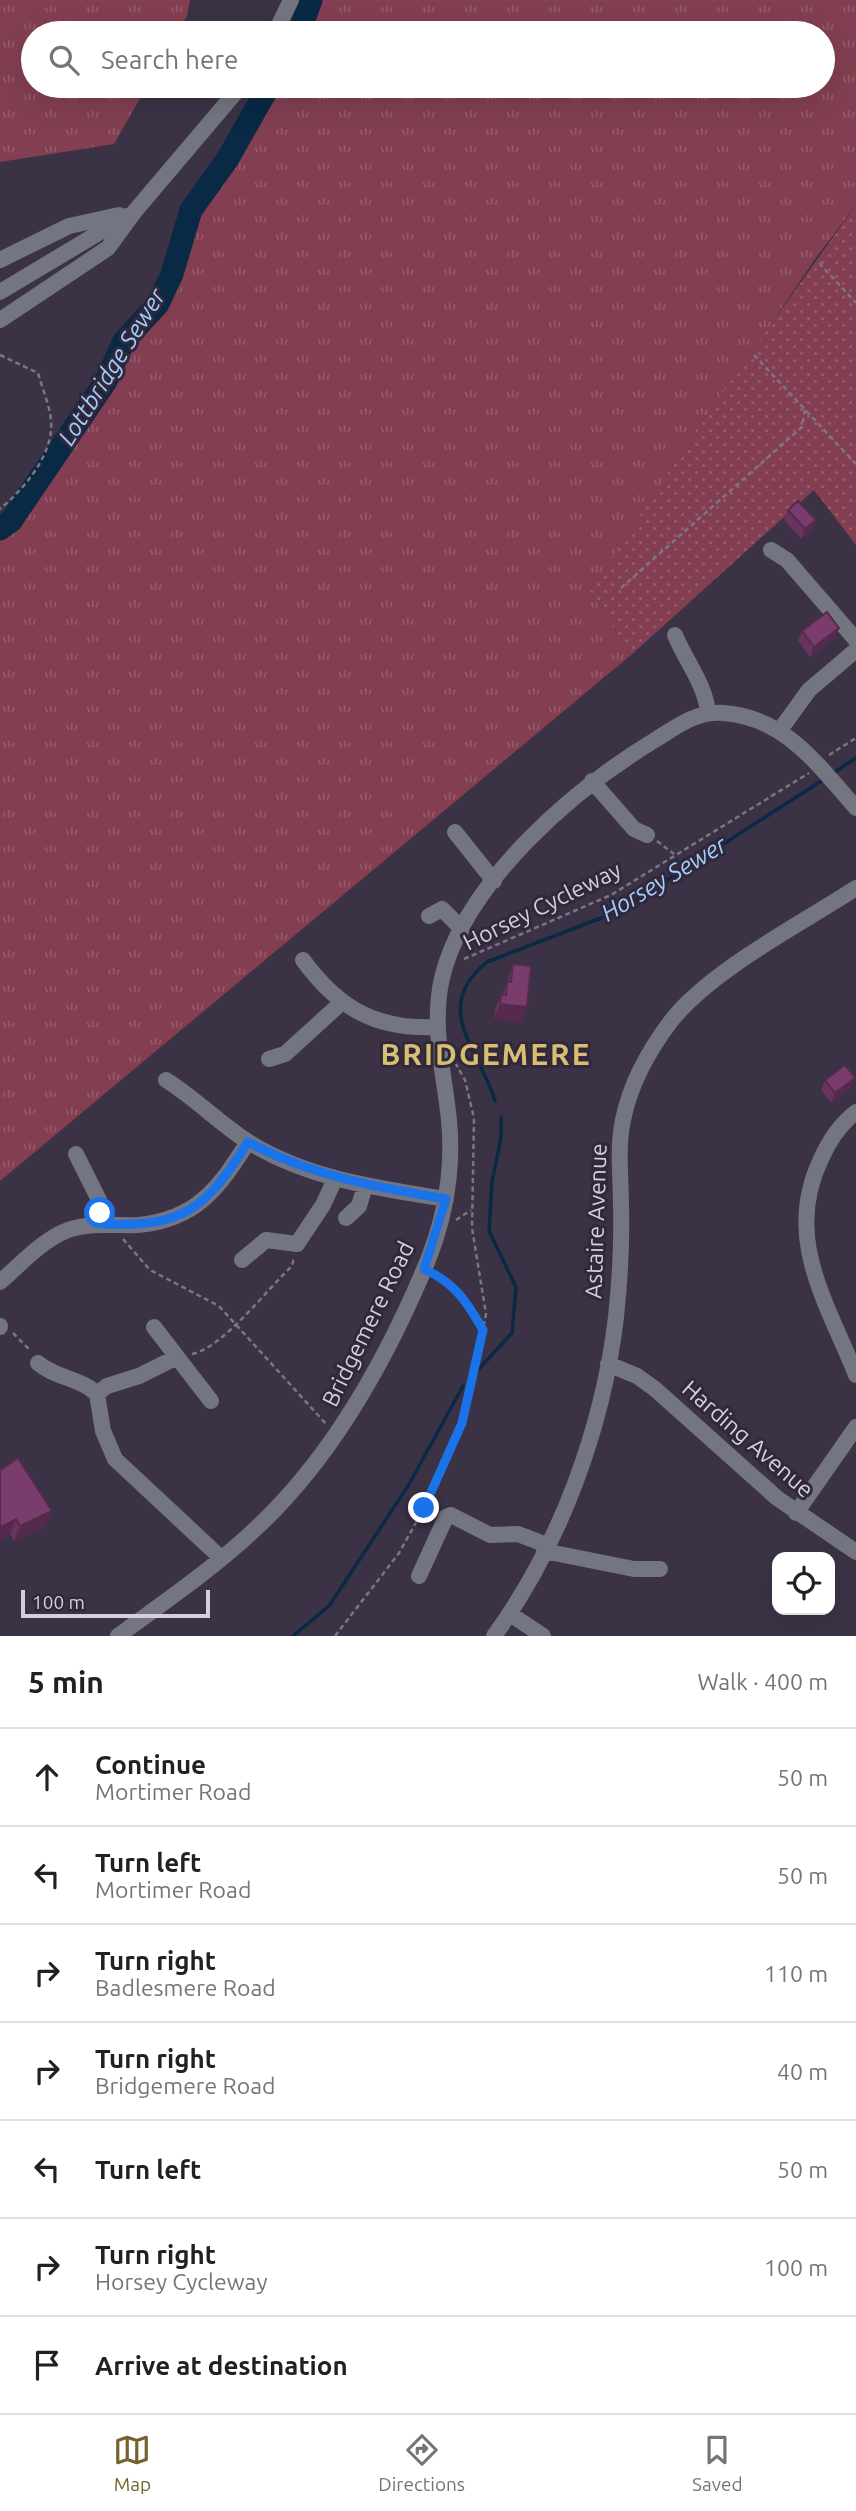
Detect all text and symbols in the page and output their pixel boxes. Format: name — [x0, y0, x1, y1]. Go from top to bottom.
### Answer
search box — [21, 21, 835, 98]
icon: search — [45, 41, 83, 79]
text: Search here — [101, 45, 238, 74]
water label: Lottbridge Sewer — [53, 283, 171, 450]
water label: Horsey Sewer — [596, 830, 732, 927]
street label: Horsey Cycleway — [459, 857, 625, 955]
district label: BRIDGEMERE — [380, 1037, 592, 1071]
street label: Astaire Avenue — [580, 1143, 611, 1299]
route start — [84, 1197, 115, 1228]
street label: Bridgemere Road — [317, 1237, 418, 1410]
street label: Harding Avenue — [678, 1375, 819, 1502]
route end — [408, 1492, 439, 1523]
map controls — [772, 1552, 835, 1615]
button: locate — [772, 1552, 835, 1615]
scale bar — [21, 1587, 210, 1619]
text: 100 m — [32, 1591, 85, 1613]
text: 5 min — [28, 1665, 104, 1699]
text: Walk · 400 m — [697, 1669, 828, 1694]
text: Continue — [95, 1750, 206, 1779]
icon: ahead — [28, 1758, 66, 1796]
text: 50 m — [777, 1765, 828, 1790]
text: Mortimer Road — [95, 1779, 251, 1804]
text: Turn left — [95, 1848, 201, 1877]
icon: left — [28, 1856, 66, 1894]
text: 50 m — [777, 1863, 828, 1888]
text: Mortimer Road — [95, 1877, 251, 1902]
text: Turn right — [95, 1946, 216, 1975]
icon: right — [28, 1954, 66, 1992]
text: 110 m — [764, 1961, 828, 1986]
text: Badlesmere Road — [95, 1975, 276, 2000]
text: Turn right — [95, 2044, 216, 2073]
icon: right — [28, 2052, 66, 2090]
text: 40 m — [777, 2059, 828, 2084]
text: Bridgemere Road — [95, 2073, 276, 2098]
icon: left — [28, 2150, 66, 2188]
text: Turn left — [95, 2155, 201, 2184]
text: 50 m — [777, 2157, 828, 2182]
text: Turn right — [95, 2240, 216, 2269]
icon: right — [28, 2248, 66, 2286]
text: 100 m — [764, 2255, 828, 2280]
text: Horsey Cycleway — [95, 2269, 268, 2294]
icon: arrive — [28, 2346, 66, 2384]
text: Arrive at destination — [95, 2351, 348, 2380]
tab: Map — [113, 2431, 151, 2495]
tab: Directions — [378, 2431, 465, 2495]
tab: Saved — [692, 2431, 743, 2495]

